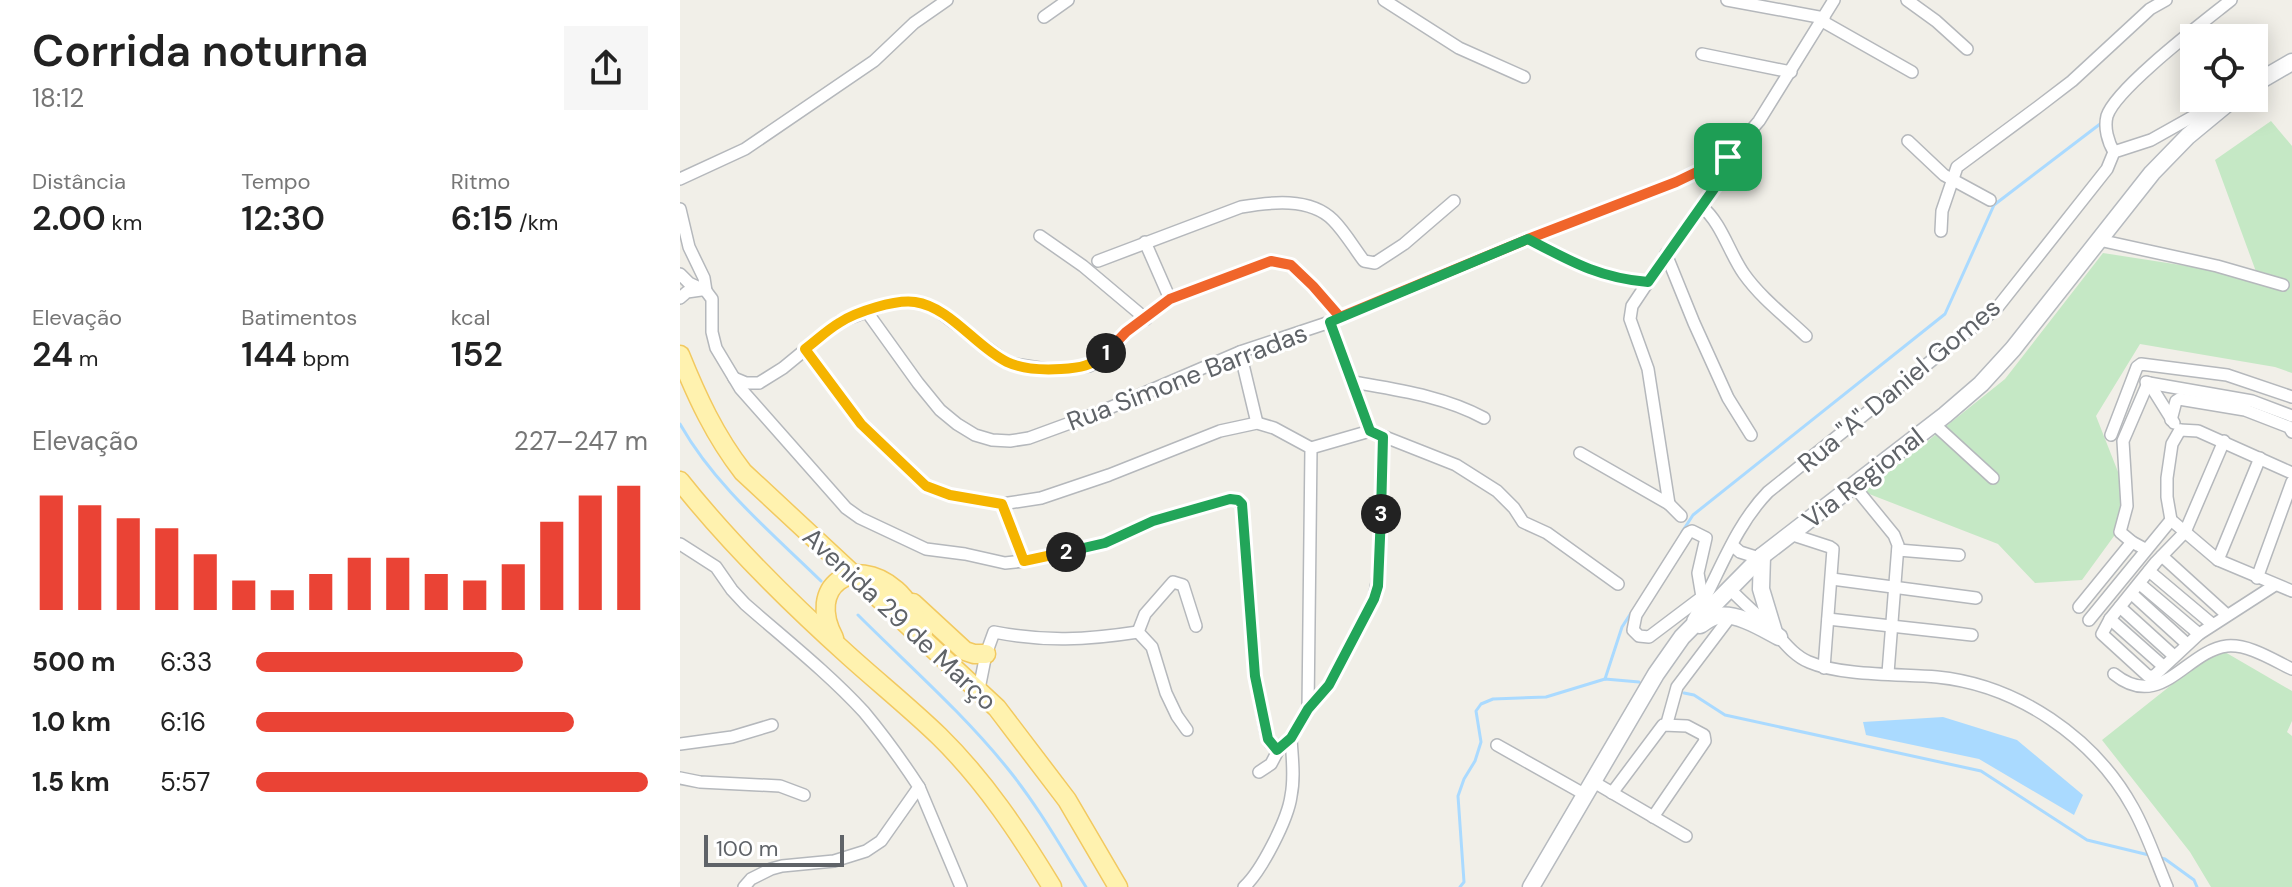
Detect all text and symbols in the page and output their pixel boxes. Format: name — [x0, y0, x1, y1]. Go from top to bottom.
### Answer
text: Corrida noturna — [32, 22, 369, 80]
map controls — [2180, 24, 2268, 112]
button: locate — [2180, 24, 2268, 112]
button: share — [564, 26, 648, 110]
text: 18:12 — [32, 81, 84, 115]
pin — [1694, 123, 1762, 191]
icon: arrive — [1706, 135, 1750, 179]
text: Distância — [32, 167, 126, 196]
text: Tempo — [241, 167, 311, 196]
text: Ritmo — [451, 167, 510, 196]
text: 2.00 — [32, 196, 106, 241]
text: 12:30 — [241, 196, 325, 241]
text: 6:15 — [451, 196, 513, 241]
text: km — [106, 208, 142, 237]
text: /km — [513, 208, 558, 237]
street label: Rua "A" Daniel Gomes — [1791, 290, 2007, 480]
text: Elevação — [32, 303, 122, 332]
text: Batimentos — [241, 303, 357, 332]
text: kcal — [451, 303, 490, 332]
street label: Rua Simone Barradas — [1062, 316, 1312, 438]
text: 24 — [32, 332, 73, 377]
text: 144 — [241, 332, 297, 377]
text: 152 — [451, 332, 503, 377]
pin: 1 — [1086, 333, 1126, 373]
text: 1 — [1102, 338, 1110, 367]
text: m — [73, 344, 98, 373]
text: bpm — [297, 344, 350, 373]
street label: Via Regional — [1795, 420, 1931, 536]
text: Elevação — [32, 424, 138, 458]
text: 227–247 m — [514, 424, 648, 458]
pin: 3 — [1361, 494, 1401, 534]
text: 3 — [1374, 499, 1388, 528]
street label: Avenida 29 de Março — [796, 520, 1004, 718]
pin: 2 — [1046, 532, 1086, 572]
text: 2 — [1060, 537, 1072, 566]
text: 500 m — [32, 645, 115, 679]
text: 6:33 — [160, 645, 212, 679]
text: 1.0 km — [32, 705, 111, 739]
text: 6:16 — [160, 705, 206, 739]
text: 1.5 km — [32, 765, 110, 799]
text: 5:57 — [160, 765, 210, 799]
scale bar — [704, 831, 844, 867]
text: 100 m — [716, 834, 778, 863]

